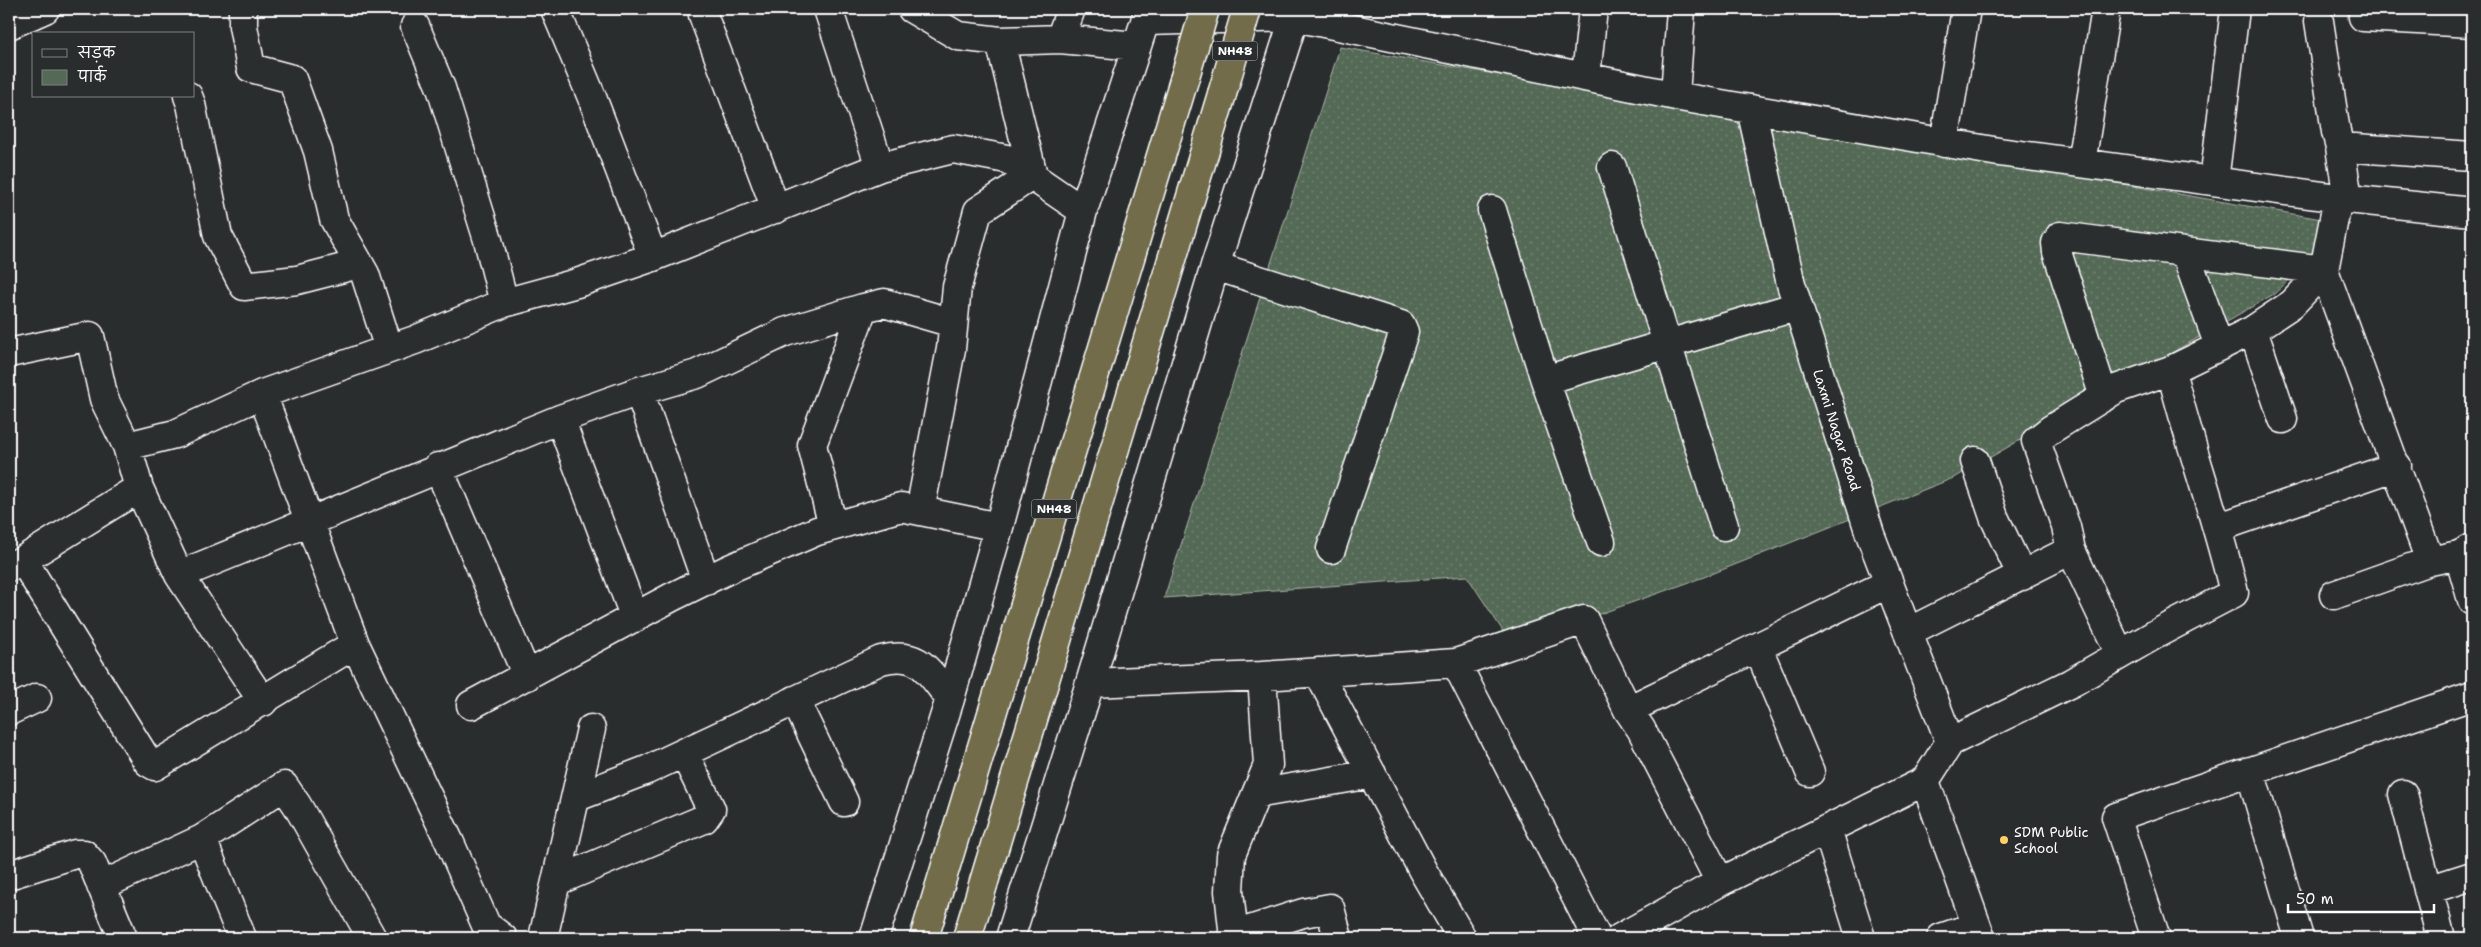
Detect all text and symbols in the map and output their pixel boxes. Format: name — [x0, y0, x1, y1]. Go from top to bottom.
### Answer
legend — [32, 32, 195, 98]
road number: NH48 — [1212, 41, 1258, 60]
text: सड़क — [77, 43, 116, 63]
text: पार्क — [77, 65, 108, 87]
street label: Laxmi Nagar Road — [1809, 367, 1865, 493]
road number: NH48 — [1032, 499, 1076, 518]
place label: SDM Public School — [2014, 823, 2088, 857]
marker: SDM Public School — [1998, 834, 2010, 846]
scale bar — [2288, 882, 2435, 914]
text: 50 m — [2296, 889, 2334, 909]

